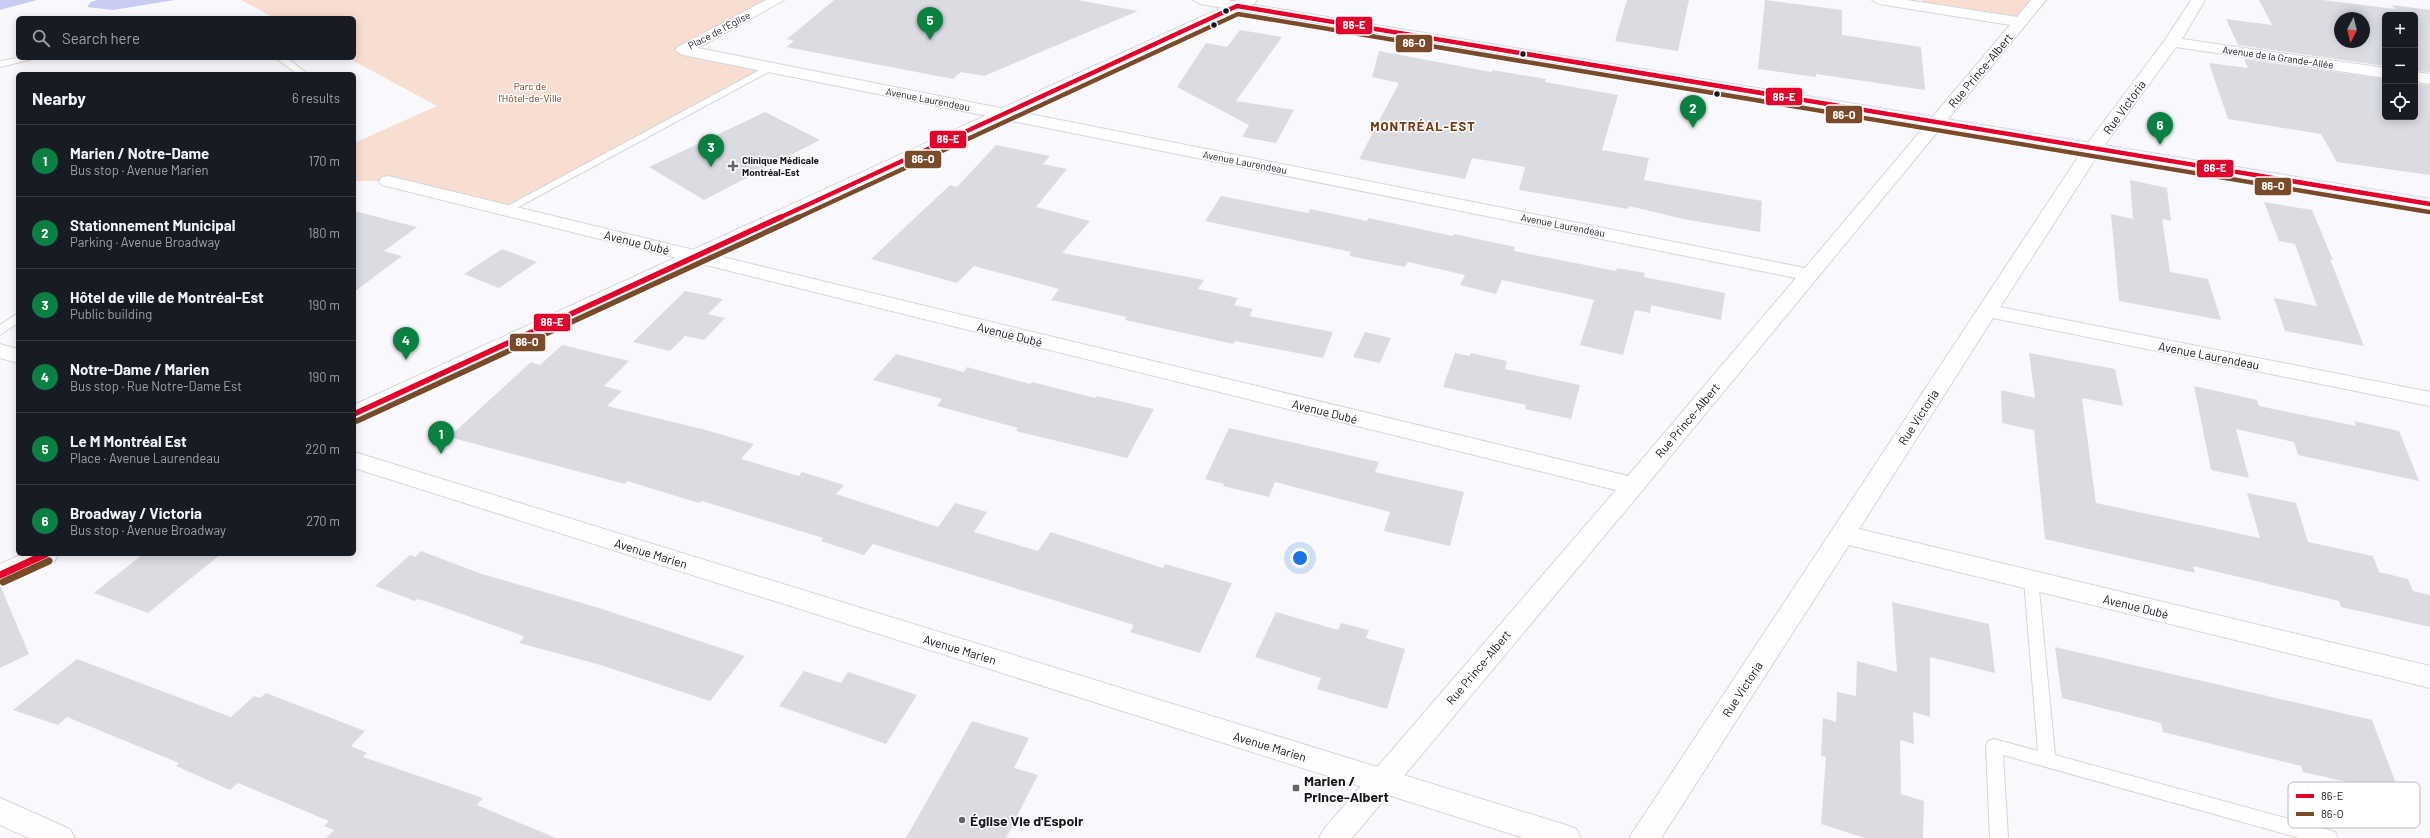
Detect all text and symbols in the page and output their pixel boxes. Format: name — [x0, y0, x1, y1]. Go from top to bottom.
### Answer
unlabelled marker — [1221, 6, 1231, 16]
pin: 5 — [917, 7, 943, 40]
street label: Place de l'Église — [686, 9, 752, 51]
north arrow — [2334, 12, 2370, 48]
map controls — [2382, 12, 2418, 120]
button: + — [2382, 12, 2418, 48]
search box — [16, 16, 356, 60]
line badge: 86-E — [1335, 16, 1373, 35]
text: 86-E — [1343, 18, 1366, 31]
unlabelled marker — [1209, 20, 1219, 30]
icon: search — [30, 27, 52, 49]
text: Search here — [62, 29, 140, 47]
street label: Rue Prince-Albert — [1945, 30, 2015, 110]
line badge: 86-O — [1395, 34, 1433, 53]
text: 86-O — [1402, 36, 1426, 49]
street label: Avenue de la Grande-Allée — [2222, 43, 2334, 71]
button: − — [2382, 48, 2418, 84]
unlabelled marker — [1518, 49, 1528, 59]
street label: Rue Victoria — [2100, 77, 2148, 137]
park label: Parc de l'Hôtel-de-Ville — [498, 80, 562, 104]
button: locate — [2382, 84, 2418, 120]
street label: Avenue Laurendeau — [885, 85, 971, 113]
line badge: 86-E — [1765, 87, 1803, 106]
text: Nearby — [32, 88, 86, 108]
unlabelled marker — [1712, 89, 1722, 99]
text: 6 results — [292, 90, 340, 106]
text: 86-E — [1773, 90, 1796, 103]
pin: 2 — [1680, 95, 1706, 128]
line badge: 86-O — [1825, 105, 1863, 124]
text: 86-O — [1832, 108, 1856, 121]
pin: 6 — [2147, 112, 2173, 145]
district label: MONTRÉAL-EST — [1370, 118, 1476, 134]
line badge: 86-E — [929, 130, 967, 149]
text: 86-E — [937, 132, 960, 145]
pin: 3 — [698, 134, 724, 167]
text: Marien / Notre-Dame — [70, 144, 209, 162]
street label: Avenue Laurendeau — [1202, 148, 1288, 176]
line badge: 86-O — [904, 150, 942, 169]
text: 86-O — [911, 152, 935, 165]
text: 1 — [43, 153, 47, 169]
text: 170 m — [309, 153, 340, 169]
place label: Clinique Médicale Montréal-Est — [742, 154, 820, 178]
line badge: 86-E — [2196, 159, 2234, 178]
marker: Clinique Médicale Montréal-Est — [727, 160, 739, 172]
text: 86-E — [2204, 161, 2227, 174]
text: Bus stop · Avenue Marien — [70, 162, 209, 178]
line badge: 86-O — [2254, 177, 2292, 196]
text: 86-O — [2261, 179, 2285, 192]
street label: Avenue Laurendeau — [1520, 211, 1606, 239]
text: Stationnement Municipal — [70, 216, 235, 234]
text: 2 — [41, 225, 49, 241]
text: 180 m — [308, 225, 340, 241]
street label: Avenue Dubé — [603, 227, 671, 257]
text: Parking · Avenue Broadway — [70, 234, 220, 250]
text: Hôtel de ville de Montréal-Est — [70, 288, 264, 306]
text: 3 — [41, 297, 49, 313]
text: 190 m — [308, 297, 340, 313]
text: Public building — [70, 306, 152, 322]
line badge: 86-E — [533, 313, 571, 332]
text: 86-E — [541, 315, 564, 328]
street label: Avenue Dubé — [976, 319, 1044, 349]
pin: 4 — [393, 327, 419, 360]
line badge: 86-O — [509, 333, 546, 352]
text: 86-O — [515, 335, 539, 348]
street label: Avenue Laurendeau — [2157, 338, 2261, 372]
text: Notre-Dame / Marien — [70, 360, 209, 378]
text: 4 — [41, 369, 49, 385]
text: 190 m — [308, 369, 340, 385]
text: Bus stop · Rue Notre-Dame Est — [70, 378, 242, 394]
street label: Rue Prince-Albert — [1652, 380, 1722, 460]
street label: Rue Victoria — [1895, 387, 1941, 447]
street label: Avenue Dubé — [1291, 396, 1359, 426]
pin: 1 — [428, 421, 454, 454]
text: Le M Montréal Est — [70, 432, 187, 450]
text: 5 — [41, 441, 49, 457]
text: 220 m — [305, 441, 340, 457]
text: Place · Avenue Laurendeau — [70, 450, 220, 466]
text: Broadway / Victoria — [70, 504, 202, 522]
text: 6 — [42, 513, 48, 529]
text: 270 m — [306, 513, 340, 529]
text: Bus stop · Avenue Broadway — [70, 522, 226, 538]
street label: Avenue Marien — [613, 535, 689, 571]
your location — [1290, 548, 1310, 568]
street label: Avenue Dubé — [2102, 591, 2170, 621]
street label: Rue Prince-Albert — [1443, 627, 1513, 707]
street label: Avenue Marien — [922, 631, 998, 667]
street label: Rue Victoria — [1719, 659, 1765, 719]
street label: Avenue Marien — [1232, 728, 1308, 764]
place label: Marien / Prince-Albert — [1304, 772, 1389, 805]
legend — [2288, 782, 2420, 828]
marker: Marien / Prince-Albert — [1291, 783, 1301, 793]
text: 86-E — [2321, 789, 2344, 802]
text: 86-O — [2321, 807, 2344, 820]
place label: Église Vie d'Espoir — [970, 812, 1084, 829]
marker: Église Vie d'Espoir — [957, 815, 967, 825]

